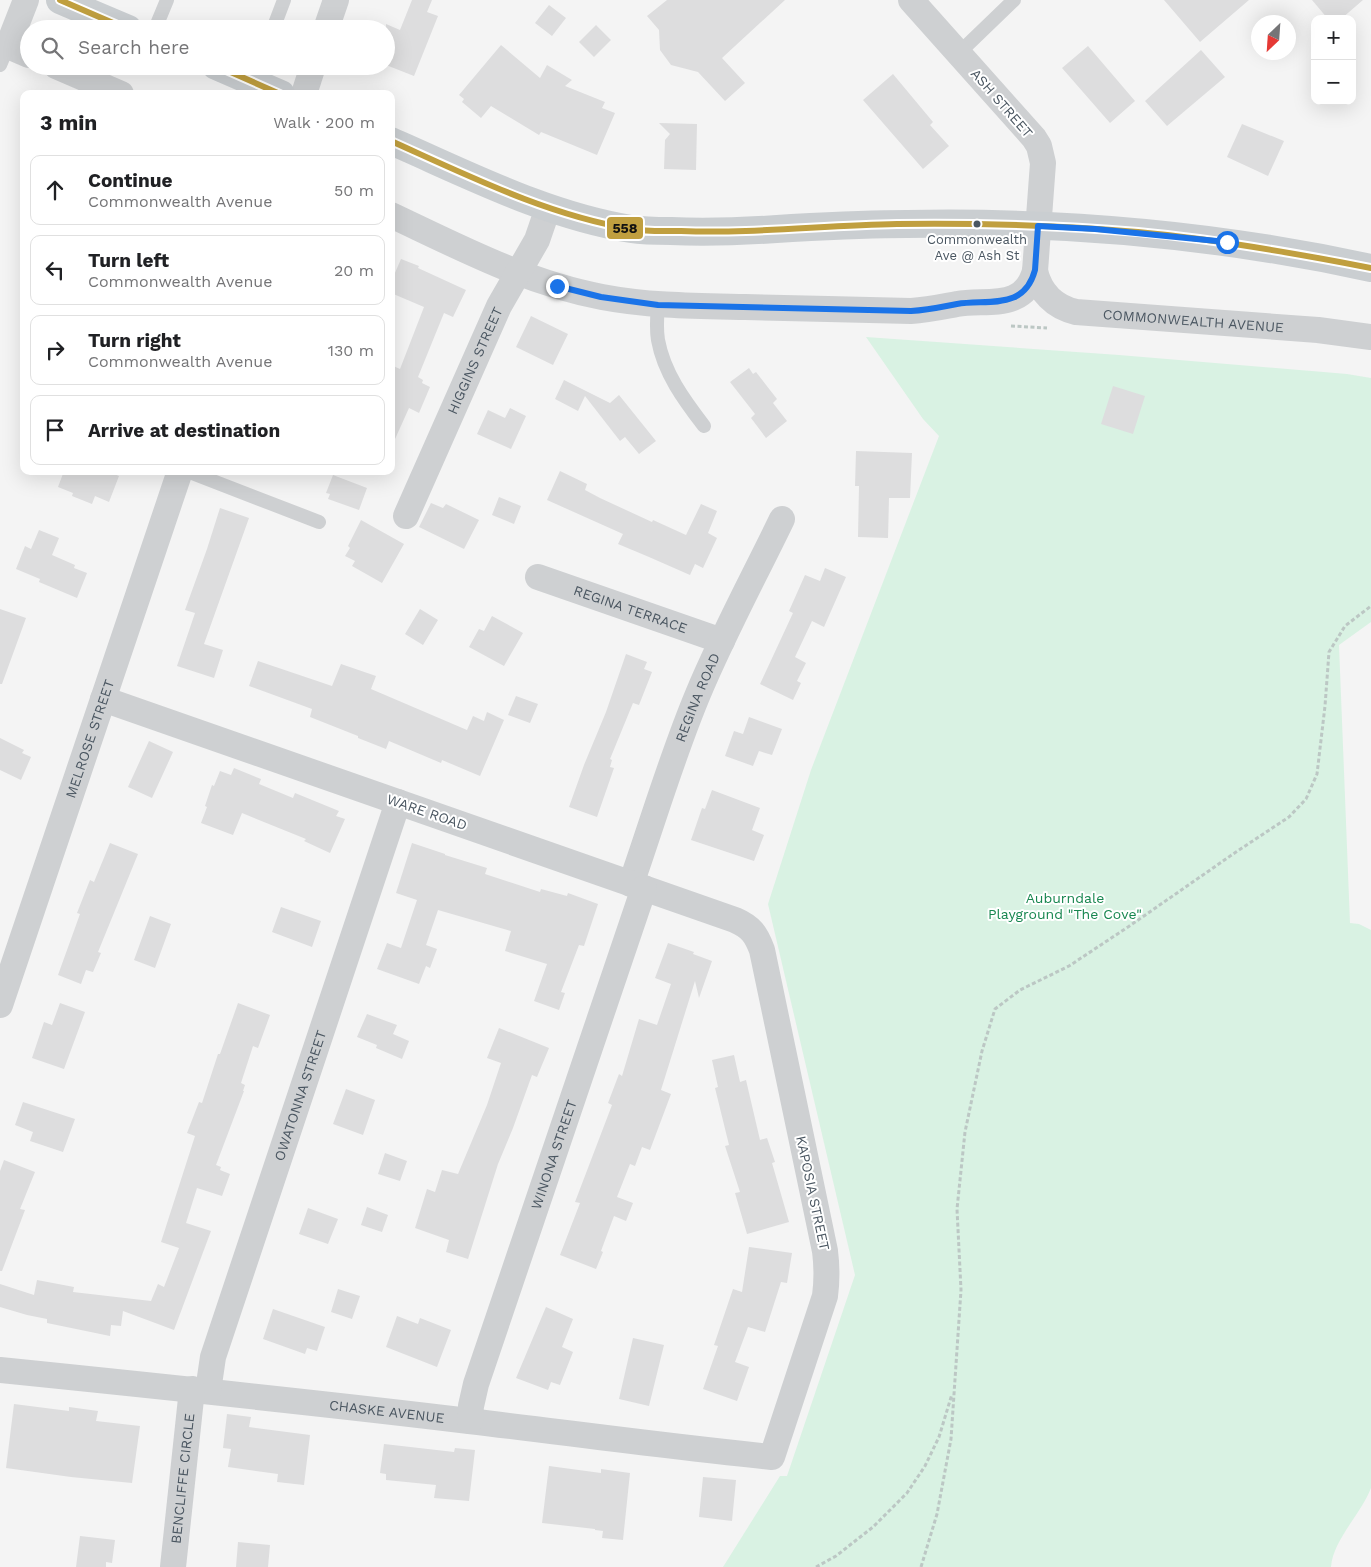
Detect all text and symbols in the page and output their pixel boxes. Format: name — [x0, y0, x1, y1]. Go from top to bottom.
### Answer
north arrow — [1251, 15, 1296, 60]
map controls — [1311, 15, 1356, 105]
button: + — [1311, 15, 1356, 60]
search box — [20, 20, 395, 75]
icon: search — [38, 34, 66, 62]
text: Search here — [78, 36, 189, 59]
button: − — [1311, 60, 1356, 105]
street label: ASH STREET — [968, 65, 1037, 141]
text: 3 min — [40, 110, 97, 135]
text: Walk · 200 m — [273, 113, 375, 132]
text: Continue — [88, 169, 172, 192]
icon: ahead — [41, 176, 69, 204]
text: 50 m — [334, 181, 374, 200]
text: Commonwealth Avenue — [88, 192, 272, 211]
line badge: 558 — [606, 216, 644, 240]
marker: Commonwealth Ave @ Ash St — [972, 219, 982, 229]
text: 558 — [612, 220, 638, 236]
route start — [1216, 231, 1239, 254]
place label: Commonwealth Ave @ Ash St — [927, 232, 1027, 263]
text: Turn left — [88, 249, 169, 272]
icon: left — [41, 256, 69, 284]
text: 20 m — [334, 261, 374, 280]
text: Commonwealth Avenue — [88, 272, 272, 291]
route end — [546, 275, 569, 298]
street label: HIGGINS STREET — [444, 304, 506, 417]
street label: COMMONWEALTH AVENUE — [1102, 306, 1285, 335]
text: Turn right — [88, 329, 181, 352]
icon: right — [41, 336, 69, 364]
text: 130 m — [328, 341, 374, 360]
text: Commonwealth Avenue — [88, 352, 272, 371]
icon: arrive — [41, 416, 69, 444]
text: Arrive at destination — [88, 419, 280, 442]
street label: REGINA TERRACE — [572, 582, 690, 636]
street label: REGINA ROAD — [672, 650, 723, 744]
street label: MELROSE STREET — [62, 677, 117, 800]
street label: WARE ROAD — [385, 791, 469, 833]
park label: Auburndale Playground "The Cove" — [988, 890, 1142, 922]
street label: OWATONNA STREET — [271, 1028, 330, 1163]
street label: WINONA STREET — [528, 1097, 580, 1211]
street label: KAPOSIA STREET — [793, 1134, 833, 1252]
street label: CHASKE AVENUE — [328, 1397, 445, 1426]
street label: BENCLIFFE CIRCLE — [168, 1412, 197, 1545]

